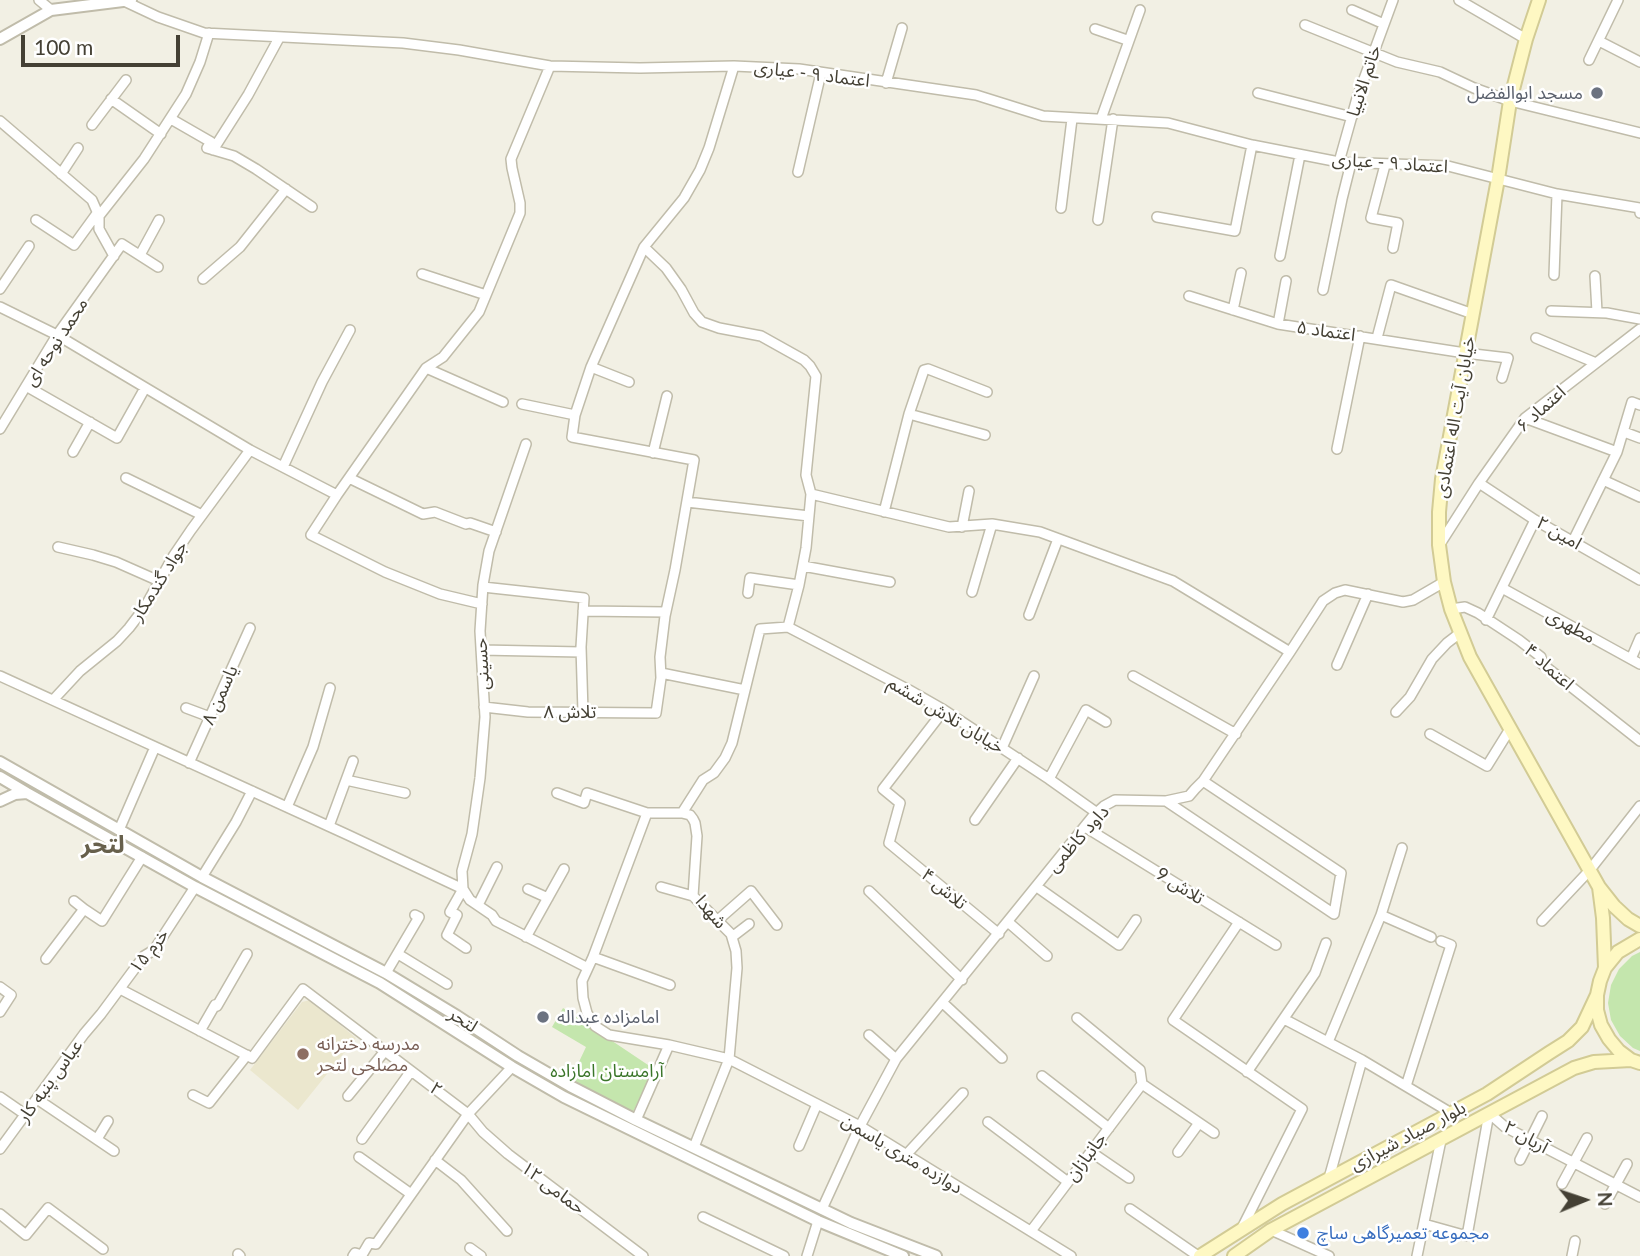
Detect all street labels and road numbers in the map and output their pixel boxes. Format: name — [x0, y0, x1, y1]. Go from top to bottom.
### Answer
street label: خاتم الانبیا — [1342, 43, 1386, 119]
street label: اعتماد ۹ - عیاری — [753, 56, 871, 92]
street label: اعتماد ۹ - عیاری — [1331, 148, 1449, 178]
street label: محمد نوحه ای — [20, 294, 92, 390]
street label: اعتماد ۵ — [1295, 316, 1357, 346]
street label: خیابان آیت اله اعتمادی — [1430, 334, 1480, 500]
street label: اعتماد ۶ — [1512, 381, 1570, 437]
street label: امین ۲ — [1533, 512, 1585, 554]
street label: جواد گندمکار — [126, 537, 192, 625]
street label: مطهری — [1543, 604, 1599, 648]
street label: حسینی — [470, 637, 494, 691]
street label: اعتماد ۴ — [1520, 639, 1578, 695]
street label: یاسمن ۸ — [197, 662, 243, 728]
street label: خیابان تلاش ششم — [884, 672, 1008, 758]
street label: تلاش ۸ — [544, 701, 596, 723]
street label: داود کاظمی — [1042, 801, 1114, 877]
street label: تلاش 9 — [1152, 863, 1208, 909]
street label: تلاش ۴ — [917, 864, 971, 914]
street label: شهدا — [691, 891, 731, 933]
street label: خرم ۱۵ — [125, 924, 173, 978]
street label: لتحر — [445, 1003, 481, 1037]
street label: عباس پنبه کار — [13, 1035, 87, 1127]
street label: ۲ — [425, 1077, 447, 1101]
street label: بلوار صیاد شیرازی — [1347, 1096, 1469, 1176]
street label: دوازده متری یاسمن — [838, 1109, 966, 1199]
street label: آریان ۲ — [1500, 1116, 1552, 1158]
street label: جانبازان — [1061, 1129, 1111, 1185]
street label: حمامی ۱۲ — [517, 1157, 589, 1219]

